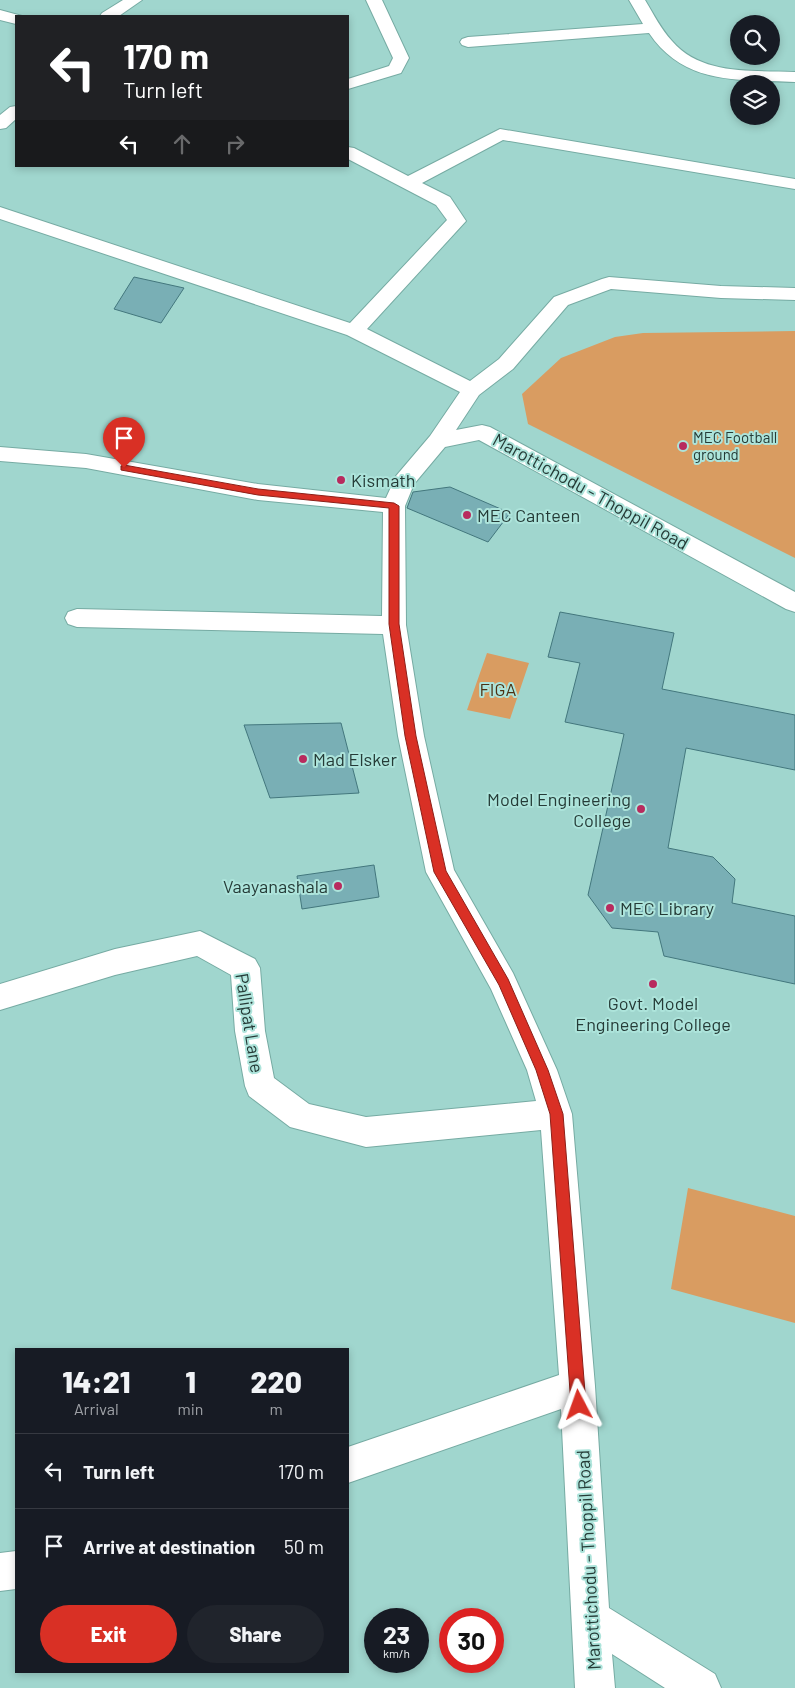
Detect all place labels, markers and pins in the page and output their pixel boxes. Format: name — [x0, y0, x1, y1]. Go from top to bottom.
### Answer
pin — [103, 417, 145, 468]
place label: MEC Football ground — [693, 428, 777, 463]
marker: MEC Football ground — [677, 440, 689, 452]
place label: Kismath — [351, 469, 416, 491]
marker: Kismath — [335, 474, 347, 486]
place label: MEC Canteen — [477, 504, 580, 526]
marker: MEC Canteen — [461, 509, 473, 521]
place label: Mad Elsker — [313, 748, 397, 770]
marker: Mad Elsker — [297, 753, 309, 765]
place label: Model Engineering College — [487, 788, 631, 831]
marker: Model Engineering College — [635, 803, 647, 815]
place label: Vaayanashala — [223, 875, 328, 897]
marker: Vaayanashala — [332, 880, 344, 892]
place label: MEC Library — [620, 897, 714, 919]
marker: MEC Library — [604, 902, 616, 914]
marker: Govt. Model Engineering College — [647, 978, 659, 990]
place label: Govt. Model Engineering College — [575, 992, 731, 1035]

